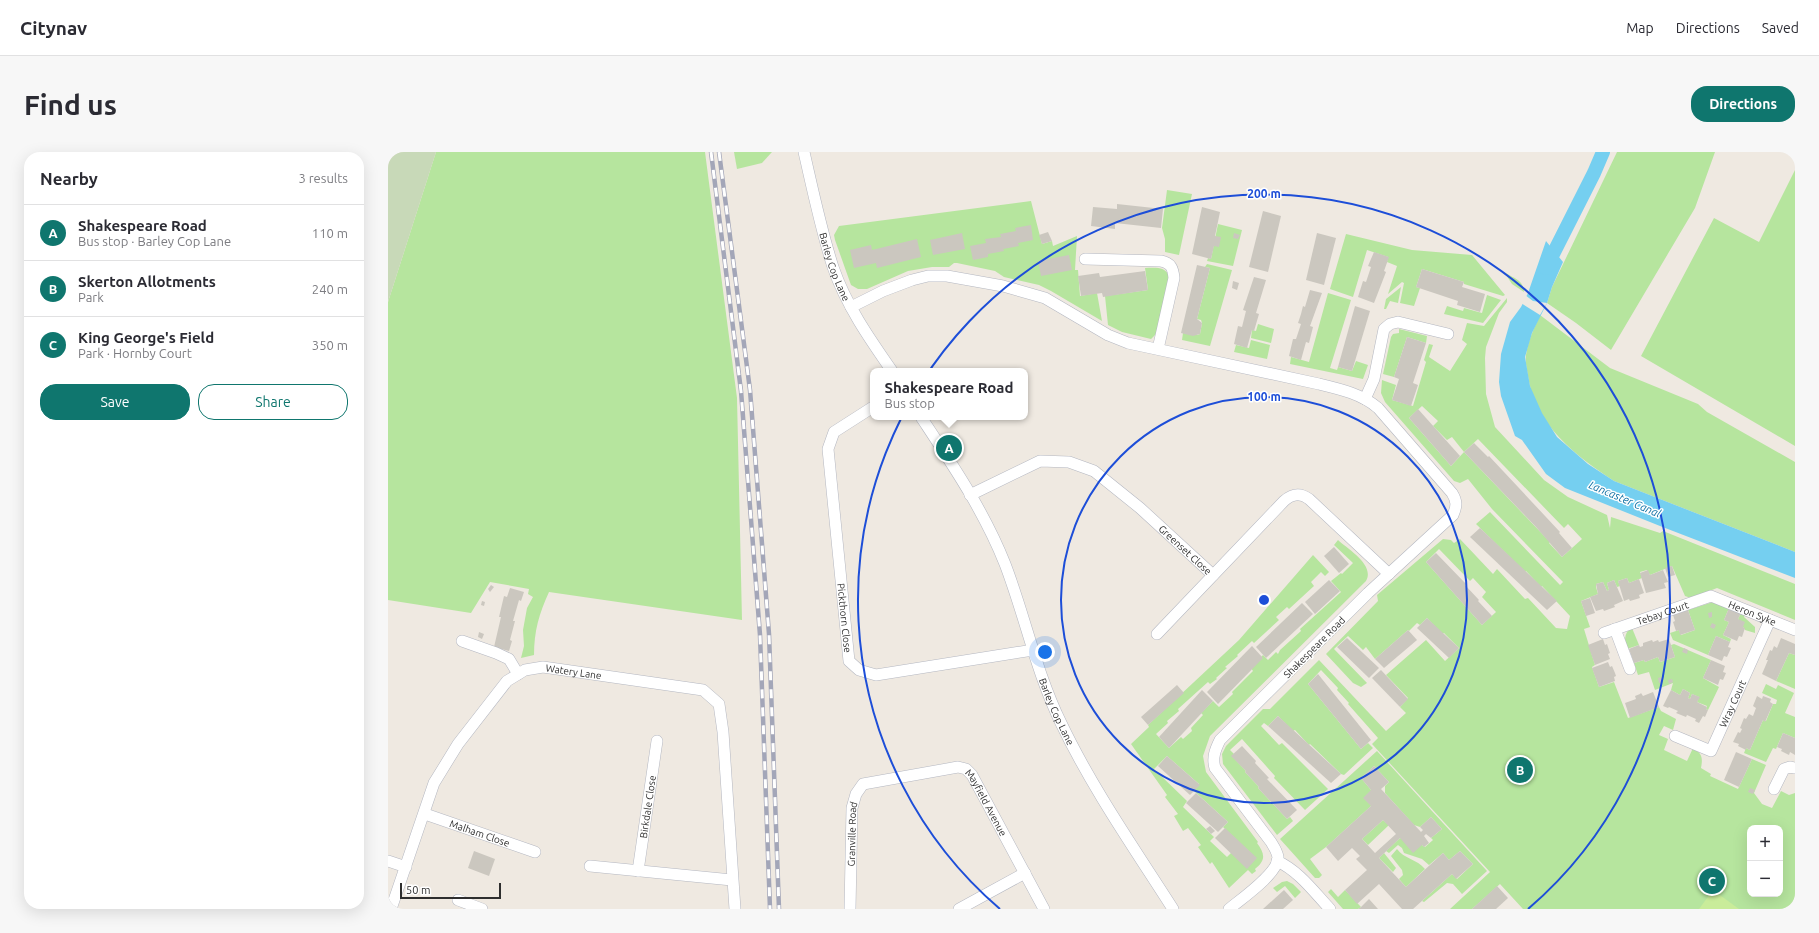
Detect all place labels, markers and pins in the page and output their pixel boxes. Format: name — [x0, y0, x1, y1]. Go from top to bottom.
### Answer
pin: A — [936, 433, 962, 463]
centre of rings — [1257, 593, 1271, 607]
pin: B — [1507, 755, 1533, 785]
pin: C — [1699, 866, 1725, 896]

